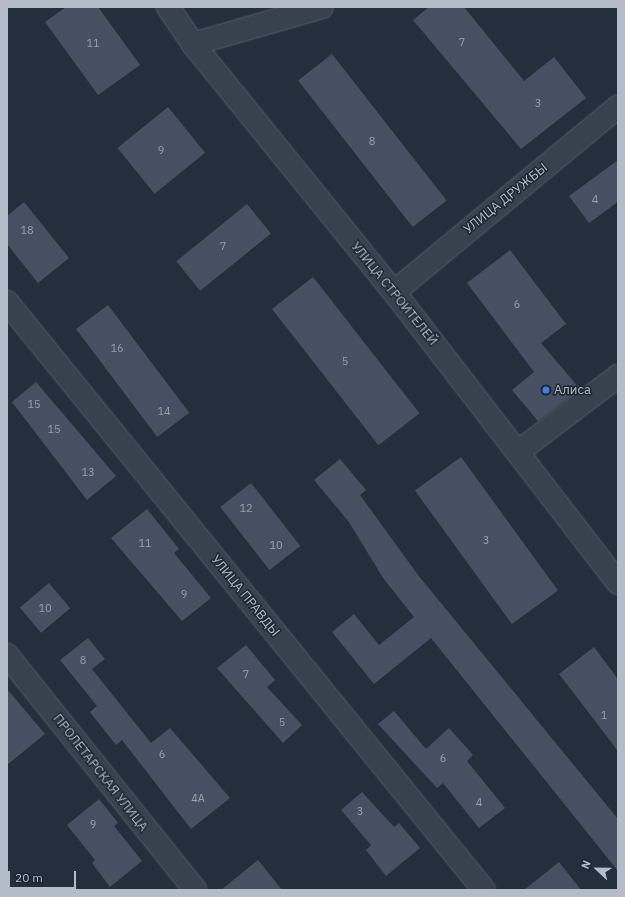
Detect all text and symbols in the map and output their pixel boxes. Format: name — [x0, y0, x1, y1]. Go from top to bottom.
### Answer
house number: 7 — [459, 35, 465, 49]
house number: 11 — [86, 36, 100, 50]
house number: 3 — [535, 96, 541, 110]
house number: 8 — [369, 134, 375, 148]
house number: 9 — [158, 143, 164, 157]
street label: УЛИЦА ДРУЖБЫ — [461, 160, 551, 238]
house number: 4 — [592, 192, 598, 206]
house number: 18 — [20, 223, 34, 237]
house number: 7 — [220, 239, 226, 253]
street label: УЛИЦА СТРОИТЕЛЕЙ — [348, 239, 440, 349]
house number: 6 — [514, 297, 520, 311]
house number: 16 — [110, 341, 124, 355]
house number: 5 — [342, 354, 348, 368]
place label: Алиса — [554, 382, 591, 398]
marker: Алиса — [541, 385, 551, 395]
house number: 15 — [27, 397, 41, 411]
house number: 14 — [157, 404, 171, 418]
house number: 15 — [47, 422, 61, 436]
house number: 13 — [81, 465, 95, 479]
house number: 12 — [239, 501, 253, 515]
house number: 3 — [483, 533, 489, 547]
house number: 11 — [138, 536, 152, 550]
house number: 10 — [269, 538, 283, 552]
street label: УЛИЦА ПРАВДЫ — [207, 552, 283, 640]
house number: 9 — [181, 587, 187, 601]
house number: 10 — [38, 601, 52, 615]
house number: 8 — [80, 653, 86, 667]
house number: 7 — [243, 667, 249, 681]
house number: 1 — [601, 708, 607, 722]
street label: ПРОЛЕТАРСКАЯ УЛИЦА — [49, 711, 151, 835]
house number: 5 — [279, 715, 285, 729]
house number: 6 — [159, 747, 165, 761]
house number: 6 — [440, 751, 446, 765]
house number: 4А — [191, 791, 205, 805]
house number: 4 — [476, 795, 482, 809]
house number: 3 — [357, 804, 363, 818]
house number: 9 — [90, 817, 96, 831]
north arrow — [577, 849, 617, 889]
text: N — [578, 858, 594, 871]
scale bar — [10, 863, 78, 889]
text: 20 m — [15, 870, 43, 885]

